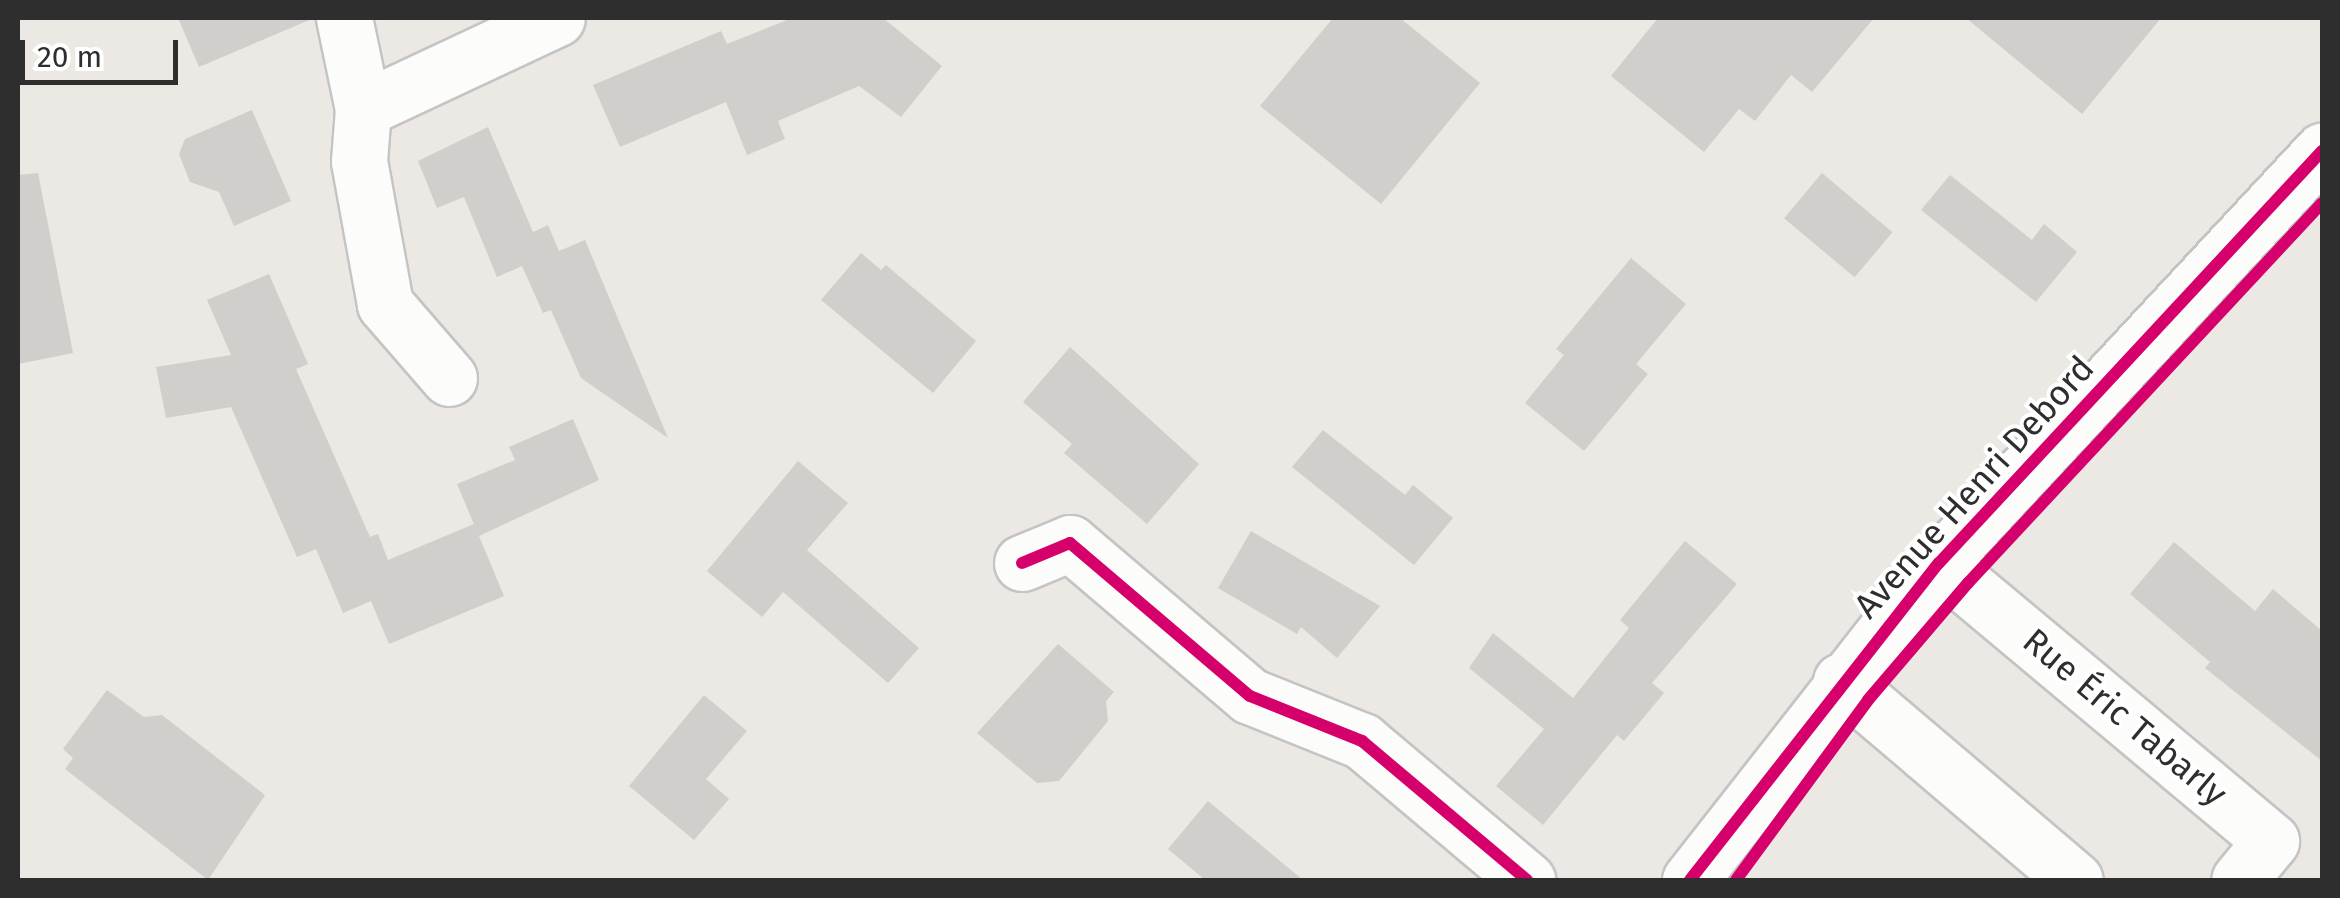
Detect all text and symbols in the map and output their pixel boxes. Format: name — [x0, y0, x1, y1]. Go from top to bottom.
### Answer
scale bar — [25, 20, 182, 82]
text: 20 m — [37, 39, 102, 75]
street label: Avenue Henri Debord — [1845, 347, 2103, 627]
street label: Rue Éric Tabarly — [2015, 620, 2235, 814]

